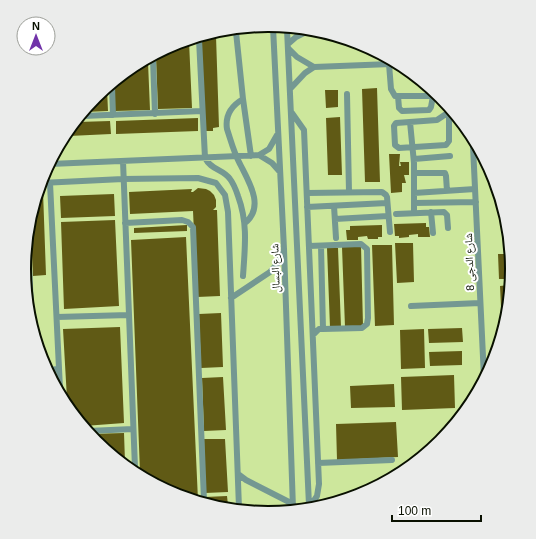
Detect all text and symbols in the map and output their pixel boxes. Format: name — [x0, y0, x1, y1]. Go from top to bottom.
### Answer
north arrow — [16, 16, 56, 56]
text: N — [32, 20, 40, 32]
street label: شارع الدجى 8 — [462, 233, 477, 291]
street label: شارع البسال — [268, 243, 283, 293]
scale bar — [392, 497, 481, 523]
text: 100 m — [398, 504, 431, 518]

